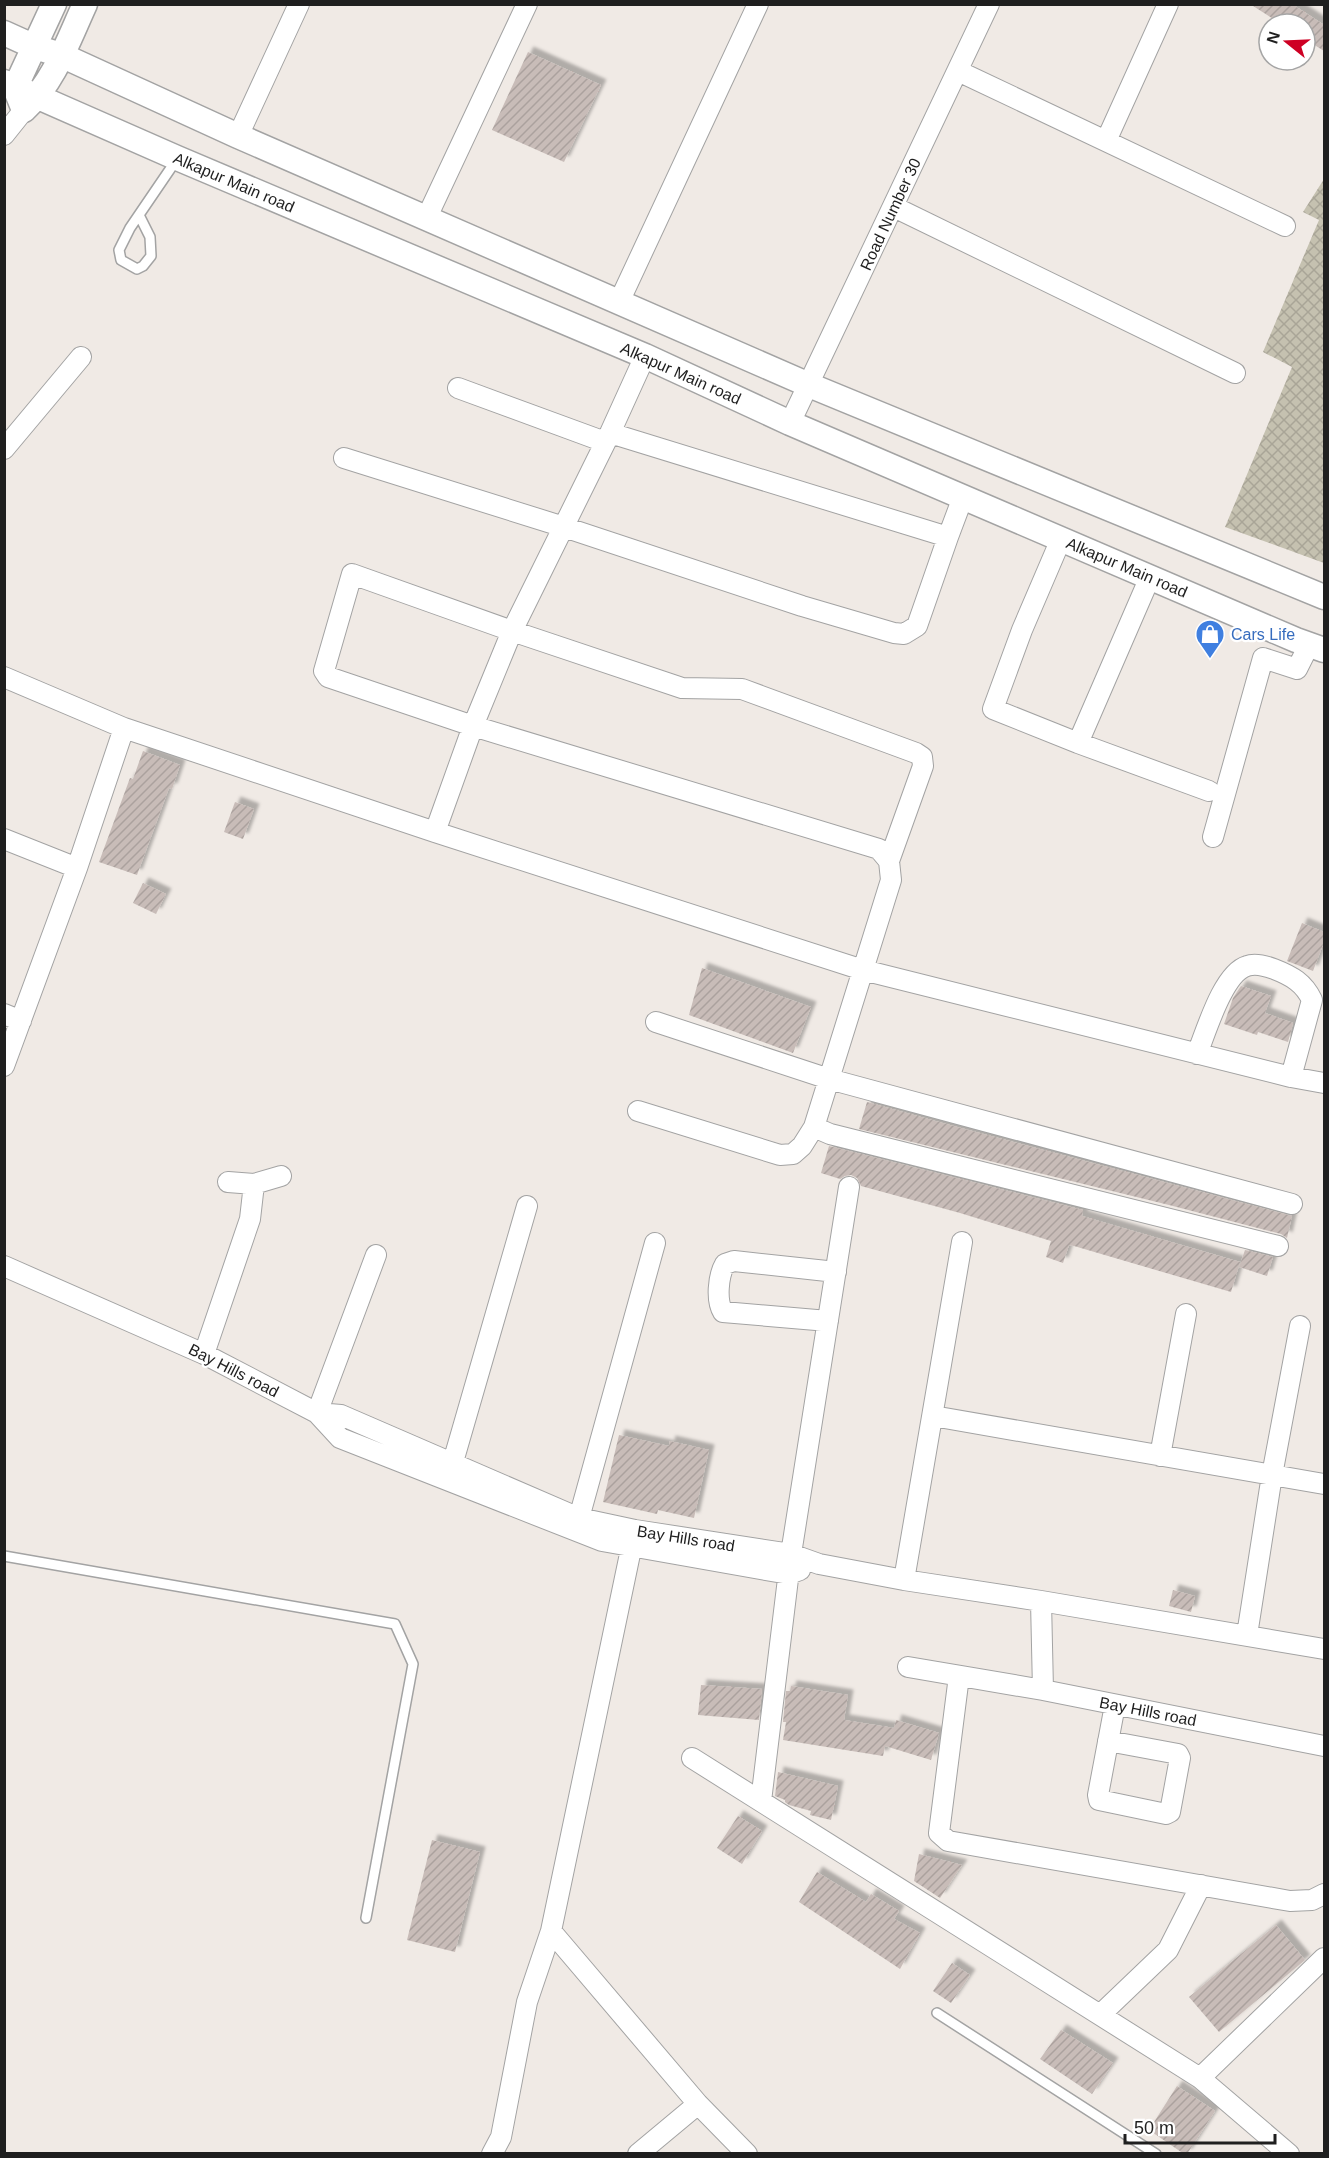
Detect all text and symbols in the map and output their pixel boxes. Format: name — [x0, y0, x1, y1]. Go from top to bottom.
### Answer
north arrow — [1257, 12, 1317, 72]
text: N — [1263, 29, 1283, 46]
street label: Alkapur Main road — [171, 149, 297, 216]
street label: Road Number 30 — [857, 155, 924, 273]
street label: Alkapur Main road — [618, 339, 744, 408]
street label: Alkapur Main road — [1064, 534, 1190, 601]
shop icon: Cars Life — [1194, 618, 1226, 660]
place label: Cars Life — [1231, 626, 1295, 643]
street label: Bay Hills road — [186, 1340, 282, 1400]
street label: Bay Hills road — [636, 1522, 736, 1555]
street label: Bay Hills road — [1098, 1694, 1198, 1729]
scale bar — [1125, 2107, 1275, 2145]
text: 50 m — [1134, 2118, 1174, 2138]

